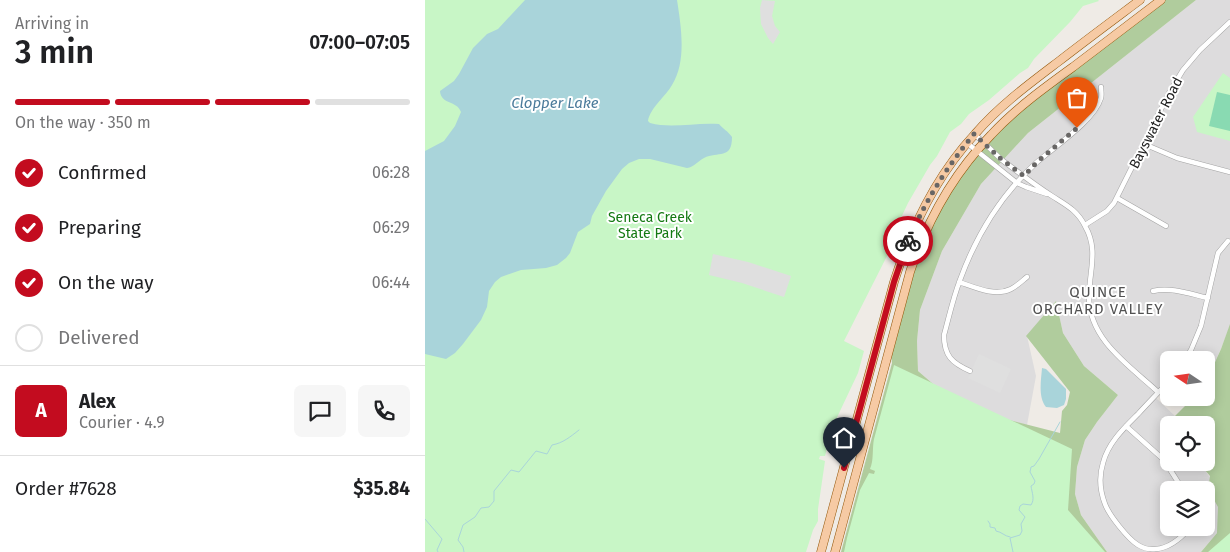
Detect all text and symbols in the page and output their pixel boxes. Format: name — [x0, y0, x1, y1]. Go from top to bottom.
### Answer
text: Arriving in — [15, 14, 89, 33]
text: 07:00–07:05 — [309, 31, 410, 54]
text: 3 min — [15, 33, 94, 71]
street label: Bayswater Road — [1126, 74, 1186, 172]
pin — [1056, 77, 1098, 128]
icon: bag — [1063, 84, 1091, 112]
water label: Clopper Lake — [511, 94, 599, 112]
text: On the way · 350 m — [15, 113, 151, 132]
icon: check — [15, 159, 43, 187]
text: Confirmed — [58, 161, 147, 184]
text: 06:28 — [372, 163, 410, 182]
park label: Seneca Creek State Park — [608, 209, 693, 242]
icon: check — [15, 214, 43, 242]
text: Preparing — [58, 216, 141, 239]
courier — [883, 216, 933, 266]
text: 06:29 — [373, 218, 410, 237]
icon: bike — [894, 227, 922, 255]
icon: check — [15, 269, 43, 297]
text: On the way — [58, 271, 154, 294]
text: 06:44 — [372, 273, 410, 292]
district label: QUINCE ORCHARD VALLEY — [1032, 283, 1164, 318]
text: Delivered — [58, 326, 140, 349]
north arrow — [1160, 351, 1215, 406]
map controls — [1160, 351, 1215, 536]
button: chat — [294, 385, 346, 437]
button: phone — [358, 385, 410, 437]
text: Alex — [79, 390, 116, 413]
text: A — [35, 399, 47, 422]
text: Courier · 4.9 — [79, 413, 165, 432]
button: locate — [1160, 416, 1215, 471]
pin — [823, 417, 865, 468]
icon: home — [830, 424, 858, 452]
text: Order #7628 — [15, 477, 117, 500]
text: $35.84 — [353, 477, 410, 500]
button: layers — [1160, 481, 1215, 536]

